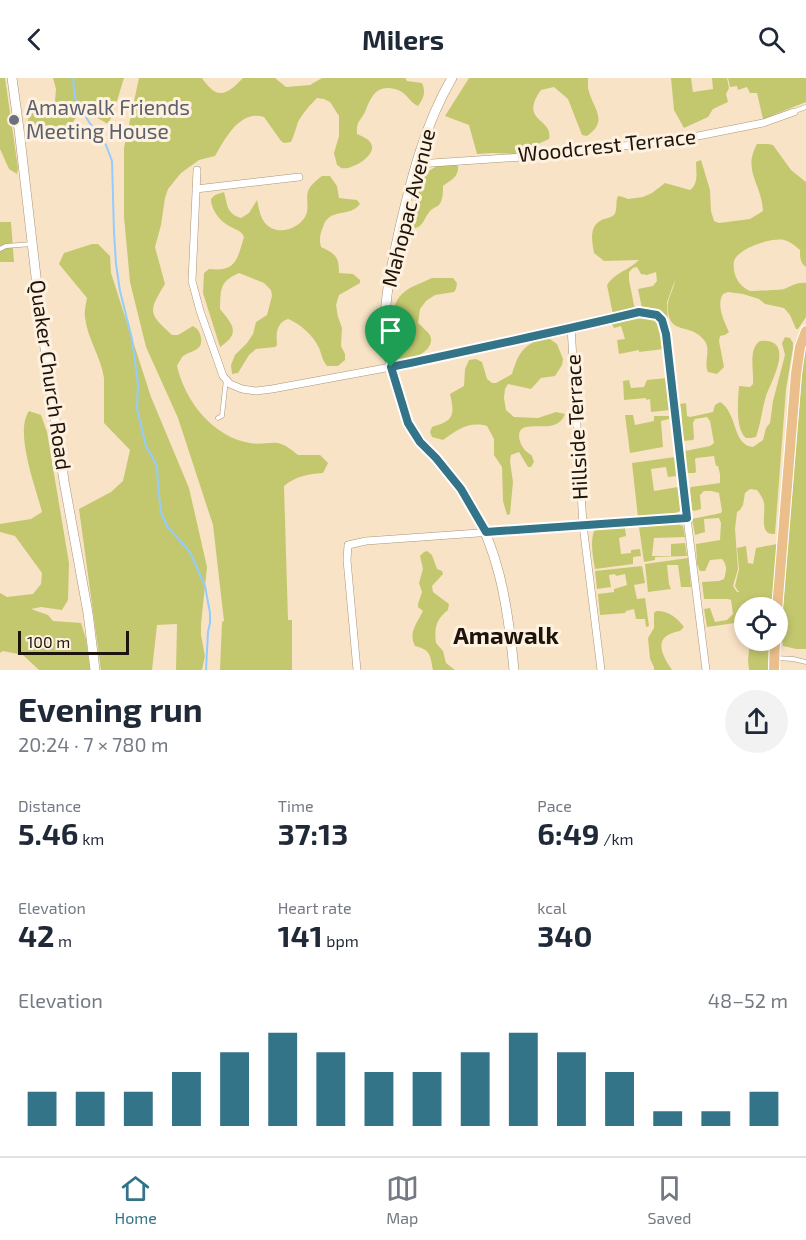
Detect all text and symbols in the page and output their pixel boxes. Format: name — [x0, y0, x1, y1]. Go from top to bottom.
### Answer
icon: back — [18, 23, 51, 56]
text: Milers — [362, 23, 444, 55]
icon: search — [755, 23, 788, 56]
place label: Amawalk Friends Meeting House — [26, 94, 190, 143]
marker: Amawalk Friends Meeting House — [7, 113, 21, 127]
street label: Woodcrest Terrace — [517, 123, 697, 166]
street label: Mahopac Avenue — [376, 126, 439, 290]
street label: Quaker Church Road — [25, 278, 77, 472]
pin — [365, 305, 416, 367]
icon: arrive — [374, 314, 407, 347]
street label: Hillside Terrace — [559, 354, 592, 501]
map controls — [734, 597, 788, 651]
button: locate — [734, 597, 788, 651]
district label: Amawalk — [453, 620, 559, 649]
scale bar — [18, 628, 129, 656]
text: 100 m — [27, 632, 70, 651]
text: Evening run — [18, 689, 203, 729]
button: share — [725, 690, 788, 753]
text: 20:24 · 7 × 780 m — [18, 732, 168, 756]
text: Distance — [18, 796, 81, 815]
text: Time — [278, 796, 314, 815]
text: Pace — [537, 796, 572, 815]
text: 5.46 — [18, 815, 79, 851]
text: 37:13 — [278, 815, 348, 851]
text: 6:49 — [537, 815, 600, 851]
text: km — [79, 829, 104, 848]
text: /km — [600, 829, 634, 848]
text: Elevation — [18, 898, 86, 917]
text: Heart rate — [278, 898, 352, 917]
text: kcal — [537, 898, 567, 917]
text: 42 — [18, 917, 55, 953]
text: 141 — [278, 917, 323, 953]
text: 340 — [537, 917, 592, 953]
text: m — [55, 931, 72, 950]
text: bpm — [323, 931, 359, 950]
text: Elevation — [18, 988, 103, 1012]
text: 48–52 m — [708, 988, 788, 1012]
tab: Home — [114, 1172, 157, 1227]
tab: Map — [386, 1172, 419, 1227]
tab: Saved — [648, 1172, 692, 1227]

